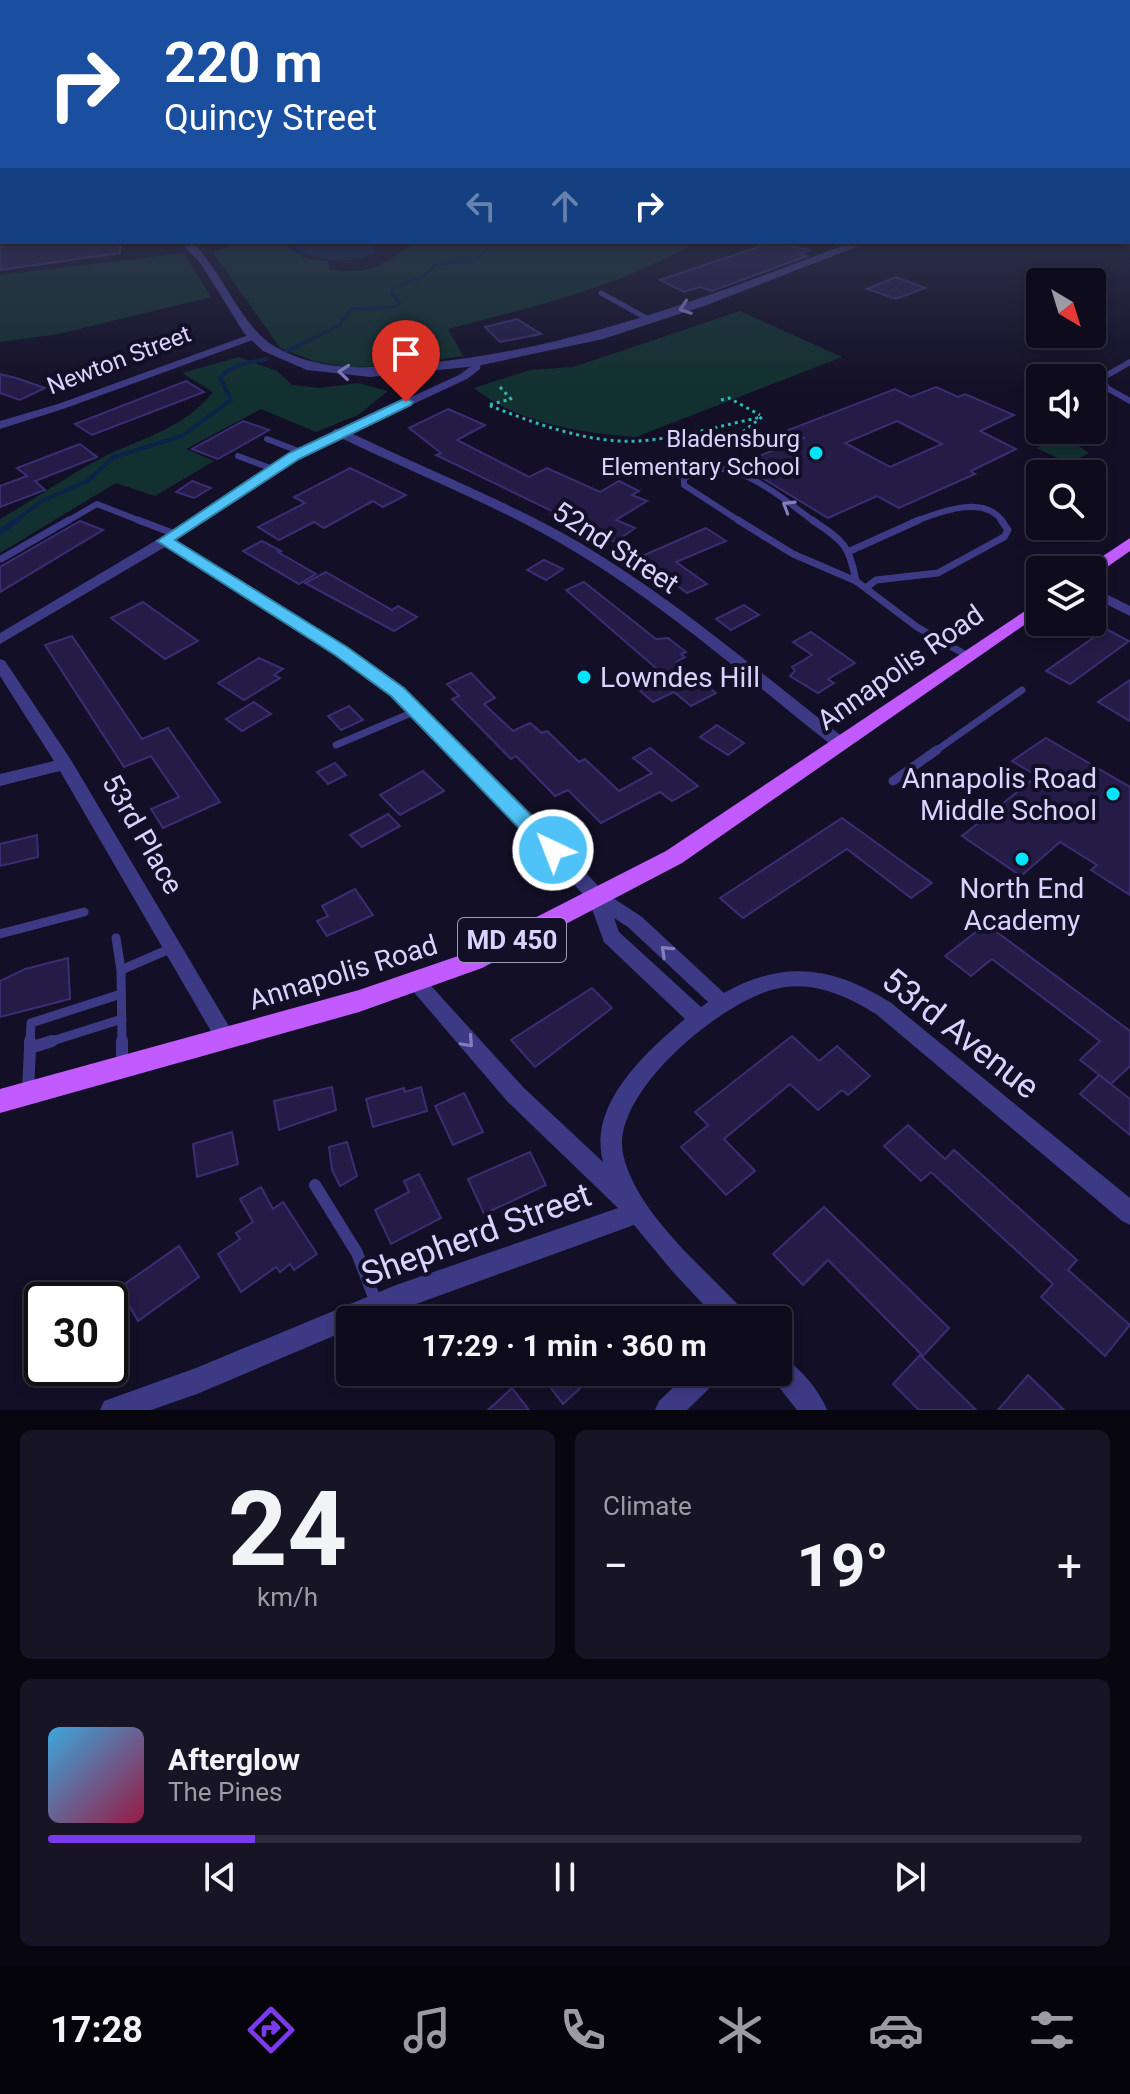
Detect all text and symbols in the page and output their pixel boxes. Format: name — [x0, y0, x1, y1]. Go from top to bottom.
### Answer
text: 220 m — [164, 30, 323, 96]
icon: right — [32, 32, 136, 136]
text: Quincy Street — [164, 97, 377, 139]
icon: left — [459, 184, 503, 228]
icon: ahead — [543, 184, 587, 228]
icon: right — [627, 184, 671, 228]
north arrow — [1026, 268, 1106, 348]
map controls — [1026, 268, 1106, 636]
one-way arrow — [679, 299, 693, 315]
street label: Newton Street — [43, 320, 195, 400]
pin — [372, 320, 440, 402]
icon: arrive — [384, 332, 428, 376]
one-way arrow — [337, 363, 350, 380]
button: sound — [1026, 364, 1106, 444]
place label: Bladensburg Elementary School — [601, 425, 800, 481]
marker: Bladensburg Elementary School — [807, 444, 825, 462]
button: search — [1026, 460, 1106, 540]
street label: 52nd Street — [547, 494, 685, 600]
one-way arrow — [782, 500, 796, 515]
button: layers — [1026, 556, 1106, 636]
street label: Annapolis Road — [811, 598, 990, 737]
place label: Lowndes Hill — [600, 661, 760, 694]
marker: Lowndes Hill — [575, 668, 593, 686]
place label: Annapolis Road Middle School — [902, 762, 1097, 827]
street label: 53rd Place — [95, 769, 190, 900]
marker: Annapolis Road Middle School — [1104, 785, 1122, 803]
position arrow — [511, 808, 595, 892]
marker: North End Academy — [1013, 850, 1031, 868]
place label: North End Academy — [960, 872, 1084, 937]
road number: MD 450 — [458, 918, 566, 962]
street label: Annapolis Road — [245, 928, 441, 1017]
one-way arrow — [661, 945, 675, 960]
street label: 53rd Avenue — [875, 959, 1047, 1107]
one-way arrow — [458, 1032, 473, 1047]
street label: Shepherd Street — [356, 1174, 596, 1294]
speed limit sign: 30 — [24, 1282, 128, 1386]
text: 17:29 · 1 min · 360 m — [421, 1328, 707, 1363]
text: 24 — [228, 1469, 347, 1590]
text: Climate — [603, 1491, 692, 1521]
text: 19° — [796, 1530, 889, 1601]
text: − — [603, 1540, 628, 1592]
text: + — [1057, 1540, 1082, 1592]
text: km/h — [257, 1582, 318, 1612]
text: Afterglow — [168, 1742, 300, 1777]
text: The Pines — [168, 1777, 282, 1807]
icon: previous — [198, 1855, 242, 1899]
icon: pause — [543, 1855, 587, 1899]
icon: next — [888, 1855, 932, 1899]
icon: directions — [243, 2002, 299, 2058]
icon: music — [399, 2002, 455, 2058]
icon: phone — [555, 2002, 611, 2058]
icon: climate — [712, 2002, 768, 2058]
icon: car — [868, 2002, 924, 2058]
icon: filters — [1024, 2002, 1080, 2058]
text: 17:28 — [50, 2009, 143, 2051]

